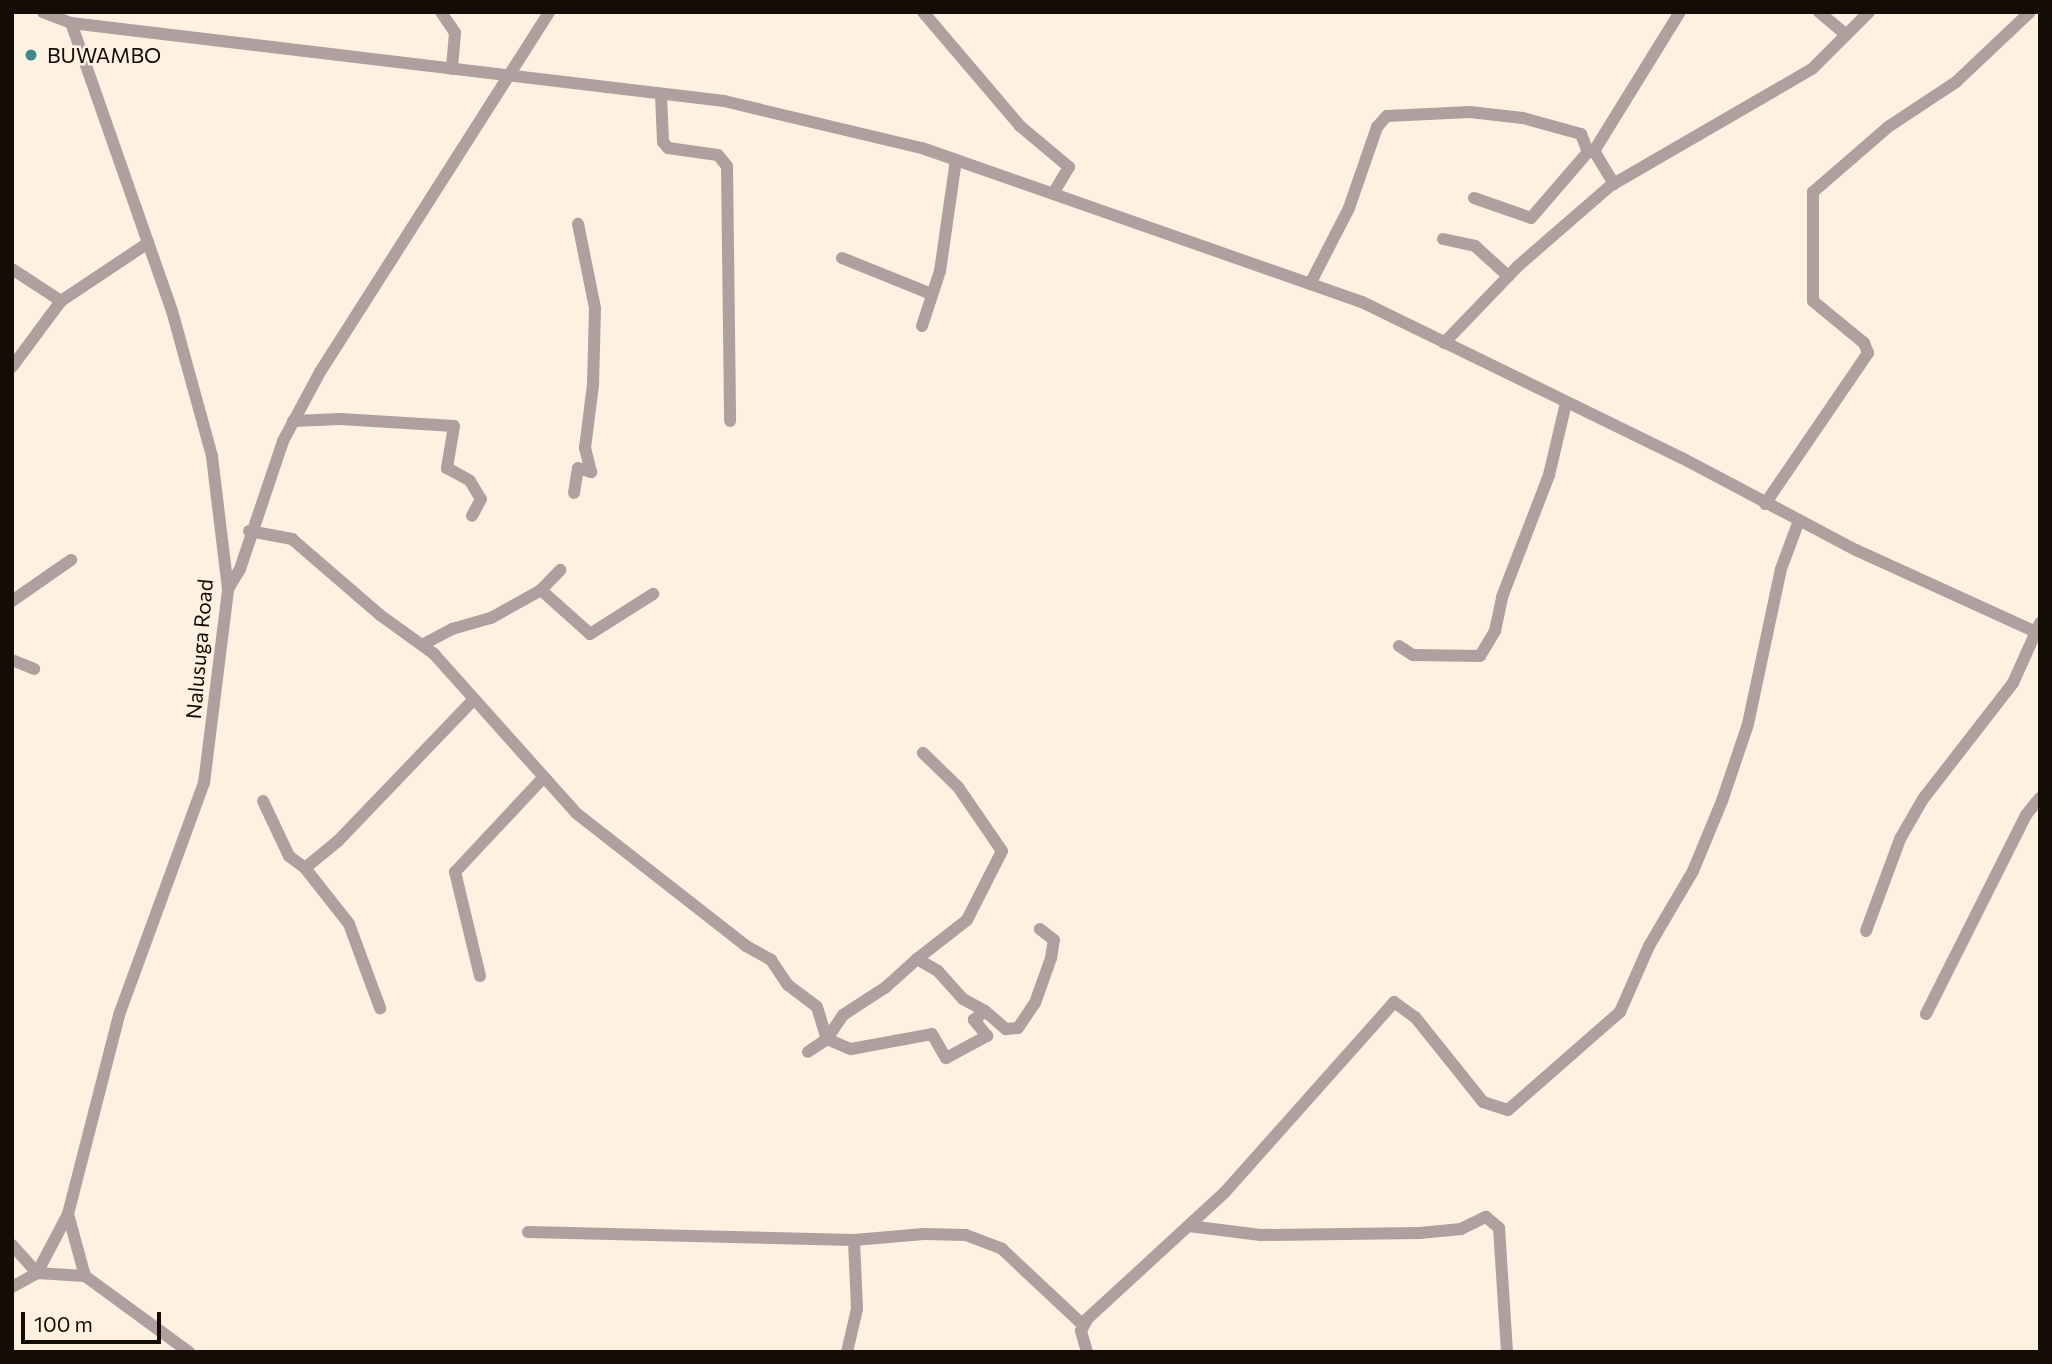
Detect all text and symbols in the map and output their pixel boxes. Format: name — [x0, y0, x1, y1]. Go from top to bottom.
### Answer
place label: BUWAMBO — [47, 42, 161, 68]
marker: BUWAMBO — [21, 45, 41, 65]
street label: Nalusuga Road — [180, 578, 218, 720]
scale bar — [24, 1298, 164, 1342]
text: 100 m — [34, 1311, 93, 1336]

